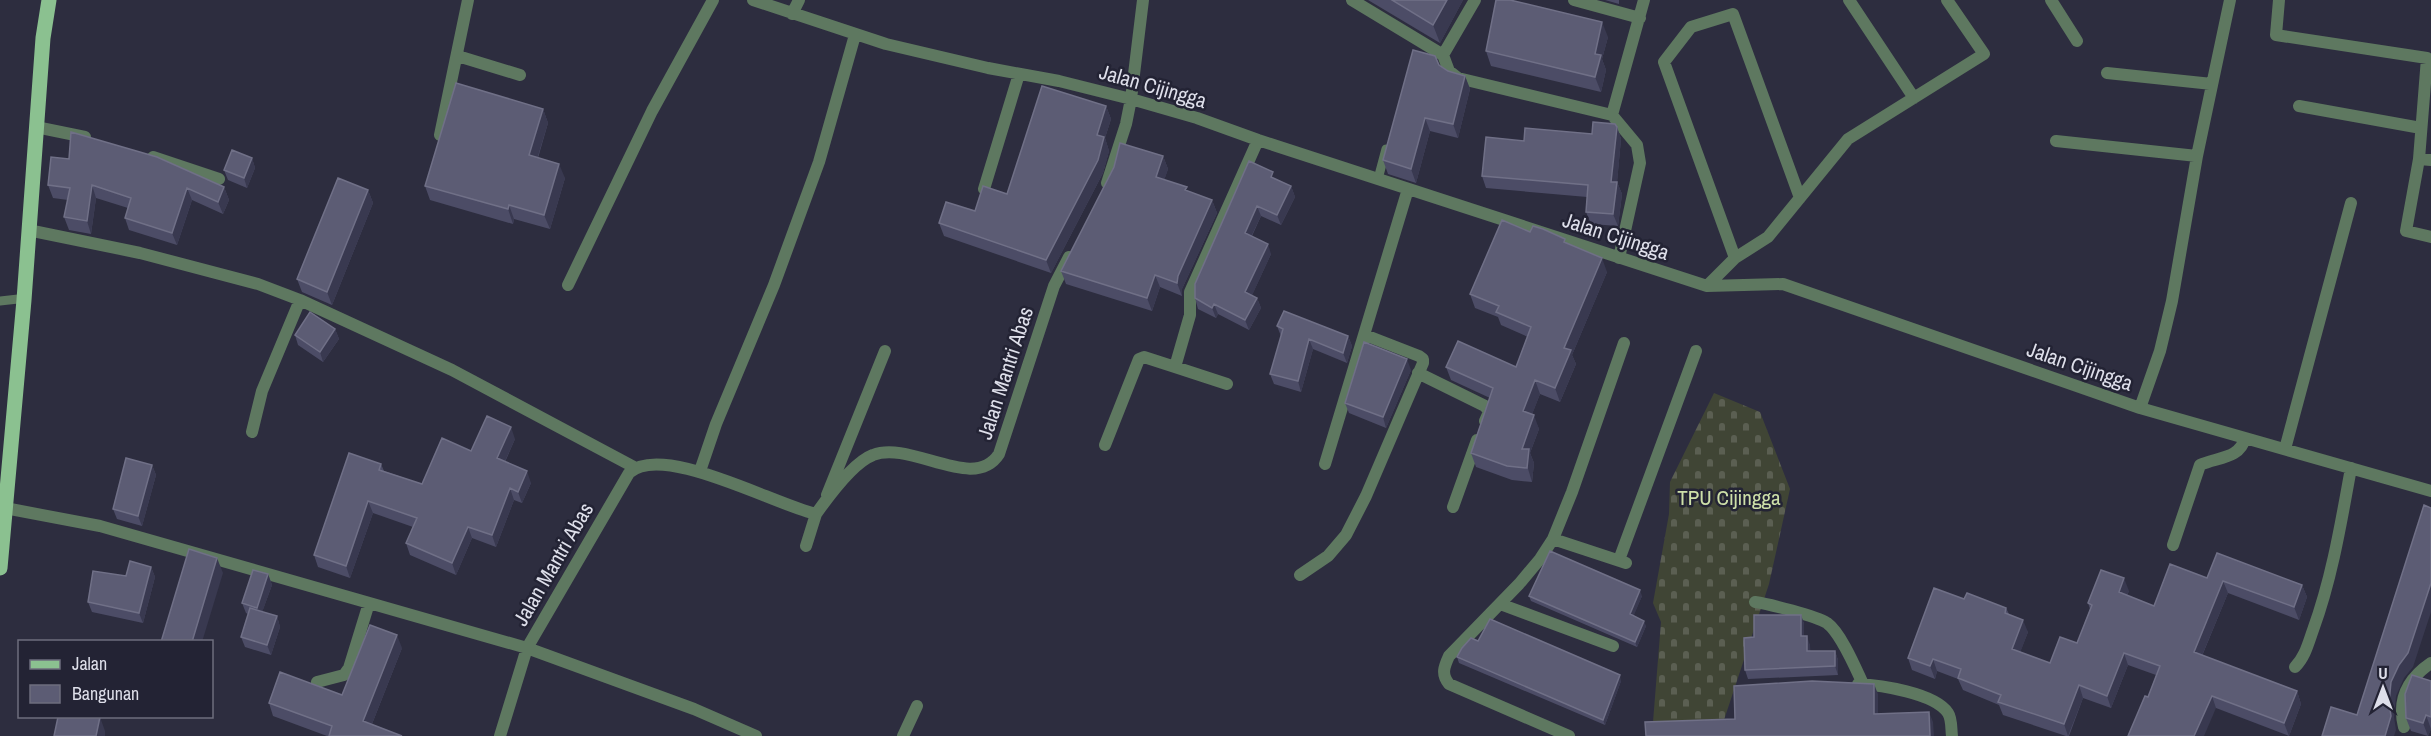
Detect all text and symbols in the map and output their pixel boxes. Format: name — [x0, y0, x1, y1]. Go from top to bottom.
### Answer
street label: Jalan Cijingga — [1096, 57, 1210, 115]
street label: Jalan Cijingga — [1559, 205, 1673, 267]
street label: Jalan Mantri Abas — [970, 303, 1040, 443]
street label: Jalan Cijingga — [2023, 334, 2137, 398]
park label: TPU Cijingga — [1677, 483, 1781, 512]
street label: Jalan Mantri Abas — [506, 497, 600, 631]
legend — [18, 640, 213, 718]
text: Jalan — [72, 651, 107, 676]
north arrow — [2353, 658, 2413, 718]
text: U — [2378, 662, 2388, 684]
text: Bangunan — [72, 681, 139, 706]

